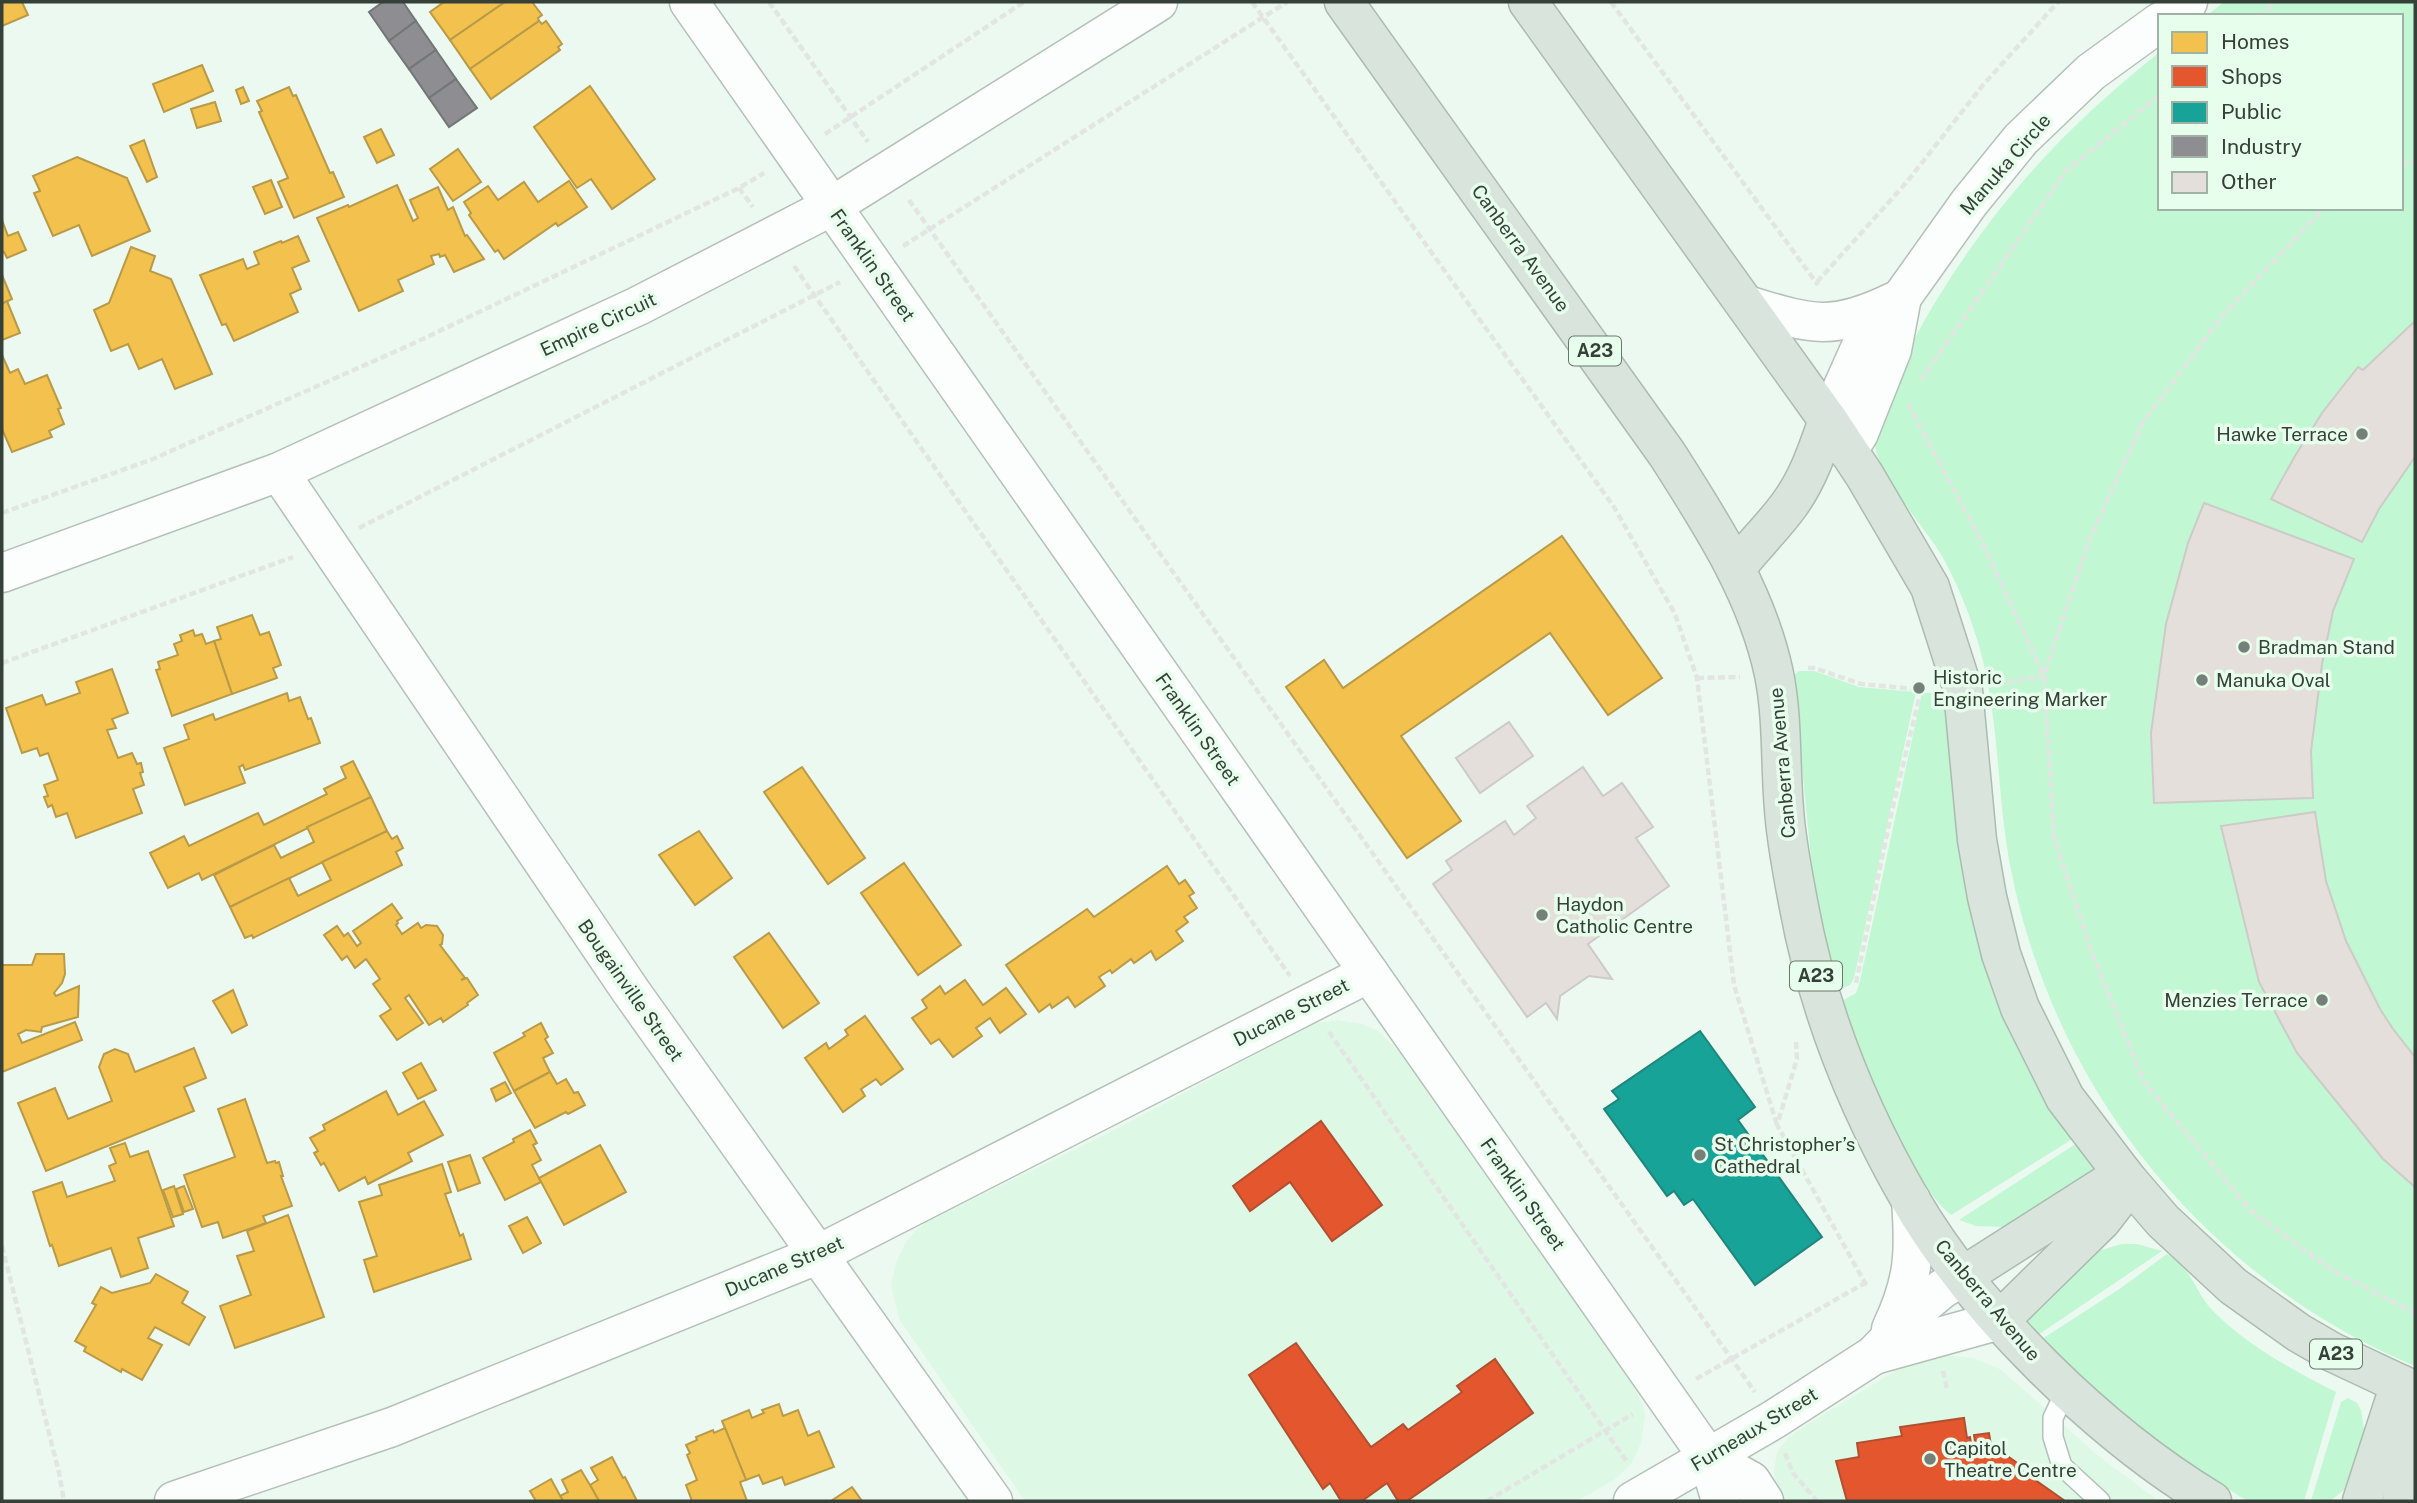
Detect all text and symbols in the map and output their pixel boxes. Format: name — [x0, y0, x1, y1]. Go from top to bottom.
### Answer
legend — [2158, 14, 2403, 210]
text: Homes — [2221, 29, 2289, 54]
text: Shops — [2221, 64, 2282, 89]
text: Public — [2221, 99, 2282, 124]
street label: Manuka Circle — [1955, 109, 2055, 219]
text: Industry — [2221, 134, 2302, 159]
text: Other — [2221, 169, 2277, 194]
street label: Canberra Avenue — [1468, 180, 1574, 316]
street label: Franklin Street — [826, 205, 920, 325]
street label: Empire Circuit — [537, 288, 659, 360]
road number: A23 — [1569, 337, 1621, 366]
place label: Hawke Terrace — [2216, 423, 2348, 445]
marker: Hawke Terrace — [2354, 426, 2370, 442]
place label: Bradman Stand — [2258, 636, 2395, 658]
marker: Bradman Stand — [2236, 639, 2252, 655]
place label: Historic Engineering Marker — [1933, 666, 2107, 710]
street label: Franklin Street — [1151, 669, 1245, 789]
place label: Manuka Oval — [2216, 669, 2331, 691]
marker: Manuka Oval — [2194, 672, 2210, 688]
marker: Historic Engineering Marker — [1911, 680, 1927, 696]
street label: Canberra Avenue — [1764, 687, 1800, 839]
place label: Haydon Catholic Centre — [1556, 893, 1693, 937]
marker: Haydon Catholic Centre — [1534, 907, 1550, 923]
street label: Bougainville Street — [574, 915, 688, 1065]
road number: A23 — [1790, 961, 1842, 990]
street label: Ducane Street — [1230, 973, 1352, 1051]
place label: Menzies Terrace — [2164, 989, 2308, 1011]
marker: Menzies Terrace — [2314, 992, 2330, 1008]
place label: St Christopher’s Cathedral — [1714, 1133, 1855, 1177]
street label: Franklin Street — [1476, 1134, 1570, 1254]
marker: St Christopher’s Cathedral — [1692, 1147, 1708, 1163]
street label: Ducane Street — [721, 1231, 847, 1301]
street label: Canberra Avenue — [1931, 1235, 2045, 1365]
road number: A23 — [2310, 1339, 2362, 1368]
street label: Furneaux Street — [1687, 1383, 1821, 1475]
place label: Capitol Theatre Centre — [1944, 1437, 2077, 1481]
marker: Capitol Theatre Centre — [1922, 1451, 1938, 1467]

